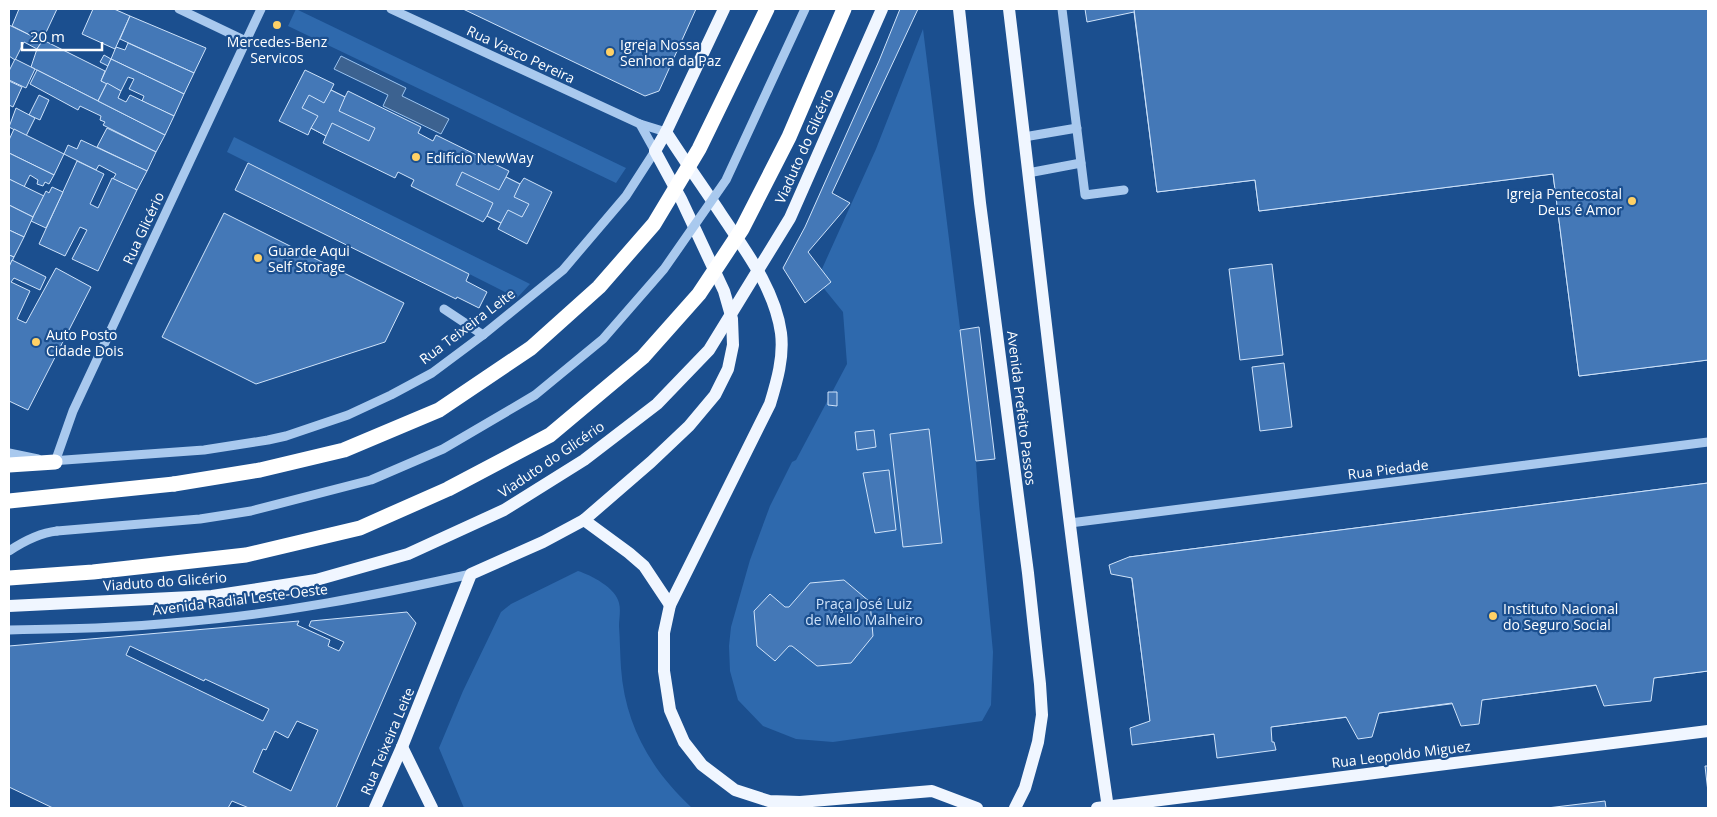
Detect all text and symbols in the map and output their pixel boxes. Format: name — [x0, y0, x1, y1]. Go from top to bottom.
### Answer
marker: Mercedes-Benz Servicos — [271, 19, 283, 31]
scale bar — [22, 20, 102, 52]
street label: Rua Vasco Pereira — [464, 21, 578, 87]
text: 20 m — [30, 26, 65, 46]
place label: Mercedes-Benz Servicos — [227, 32, 328, 67]
place label: Igreja Nossa Senhora da Paz — [620, 35, 721, 70]
marker: Igreja Nossa Senhora da Paz — [604, 46, 616, 58]
street label: Viaduto do Glicério — [770, 86, 838, 206]
place label: Edifício NewWay — [426, 148, 534, 167]
marker: Edifício NewWay — [410, 151, 422, 163]
place label: Igreja Pentecostal Deus é Amor — [1506, 184, 1622, 219]
street label: Rua Glicério — [118, 189, 168, 267]
marker: Igreja Pentecostal Deus é Amor — [1626, 195, 1638, 207]
place label: Guarde Aqui Self Storage — [268, 241, 350, 276]
marker: Guarde Aqui Self Storage — [252, 252, 264, 264]
street label: Rua Teixeira Leite — [415, 284, 519, 368]
place label: Auto Posto Cidade Dois — [46, 325, 124, 360]
street label: Avenida Prefeito Passos — [1003, 330, 1041, 487]
marker: Auto Posto Cidade Dois — [30, 336, 42, 348]
street label: Viaduto do Glicério — [494, 416, 608, 502]
street label: Rua Piedade — [1347, 455, 1430, 483]
street label: Viaduto do Glicério — [102, 567, 228, 595]
street label: Avenida Radial Leste-Oeste — [151, 579, 329, 619]
park label: Praça José Luiz de Mello Malheiro — [805, 594, 923, 629]
place label: Instituto Nacional do Seguro Social — [1503, 599, 1618, 634]
marker: Instituto Nacional do Seguro Social — [1487, 610, 1499, 622]
street label: Rua Teixeira Leite — [356, 684, 418, 798]
street label: Rua Leopoldo Miguez — [1330, 736, 1472, 772]

